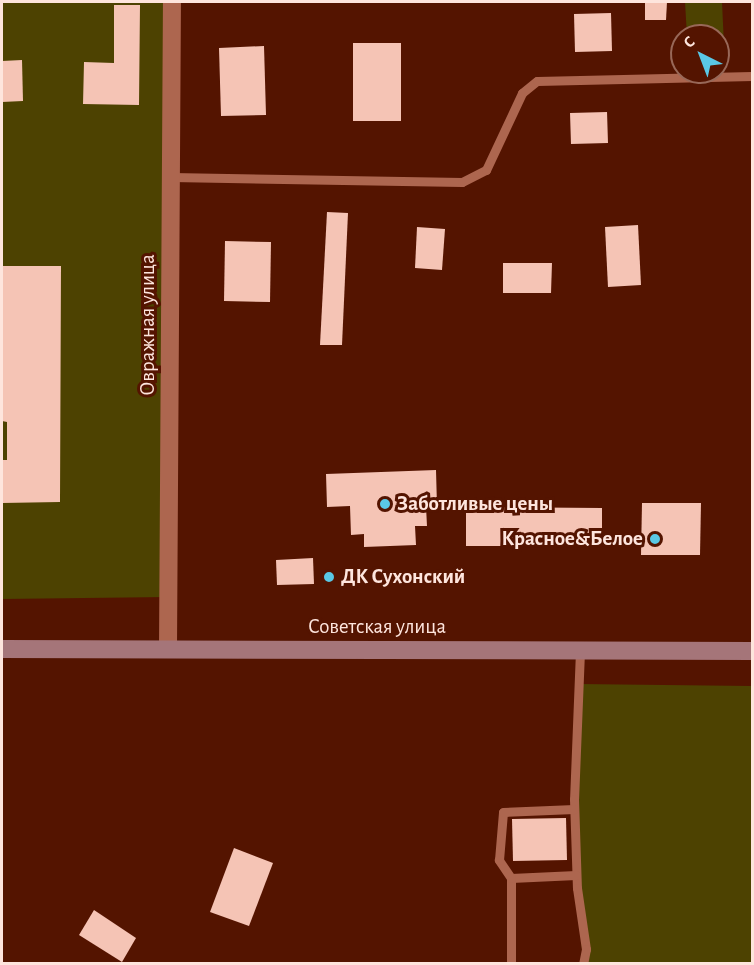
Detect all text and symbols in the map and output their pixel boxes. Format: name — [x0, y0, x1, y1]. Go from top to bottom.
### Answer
north arrow — [670, 24, 730, 84]
text: С — [681, 33, 698, 51]
street label: Овражная улица — [135, 254, 161, 396]
place label: Заботливые цены — [397, 491, 553, 517]
marker: Заботливые цены — [378, 497, 392, 511]
place label: Красное&Белое — [501, 526, 643, 552]
marker: Красное&Белое — [648, 532, 662, 546]
place label: ДК Сухонский — [341, 564, 465, 590]
marker: ДК Сухонский — [322, 570, 336, 584]
street label: Советская улица — [308, 614, 446, 640]

